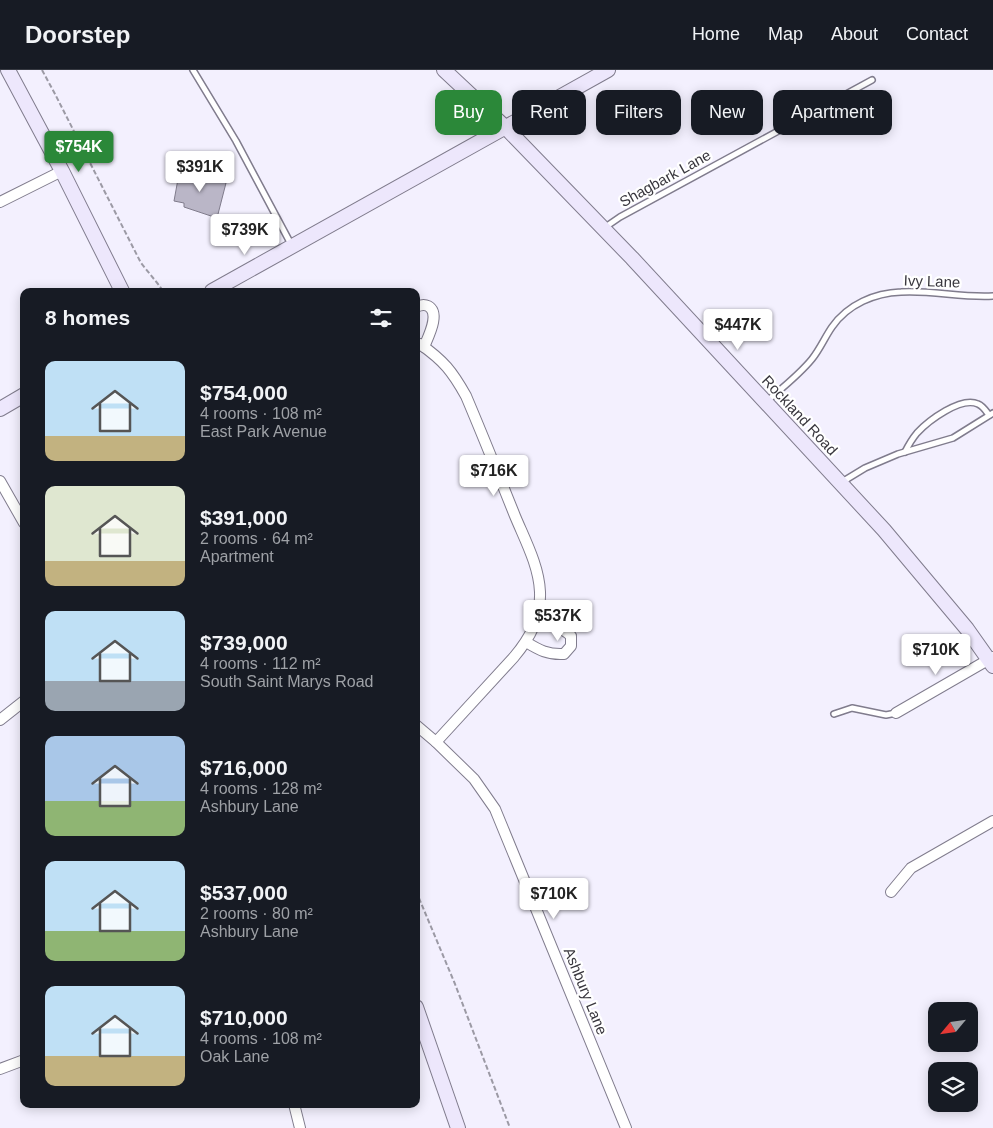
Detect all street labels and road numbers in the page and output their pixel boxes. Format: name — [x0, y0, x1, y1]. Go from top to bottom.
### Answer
street label: Shagbark Lane — [616, 146, 714, 210]
street label: Ivy Lane — [903, 272, 961, 290]
street label: Rockland Road — [759, 372, 841, 458]
street label: Ashbury Lane — [561, 945, 611, 1037]

